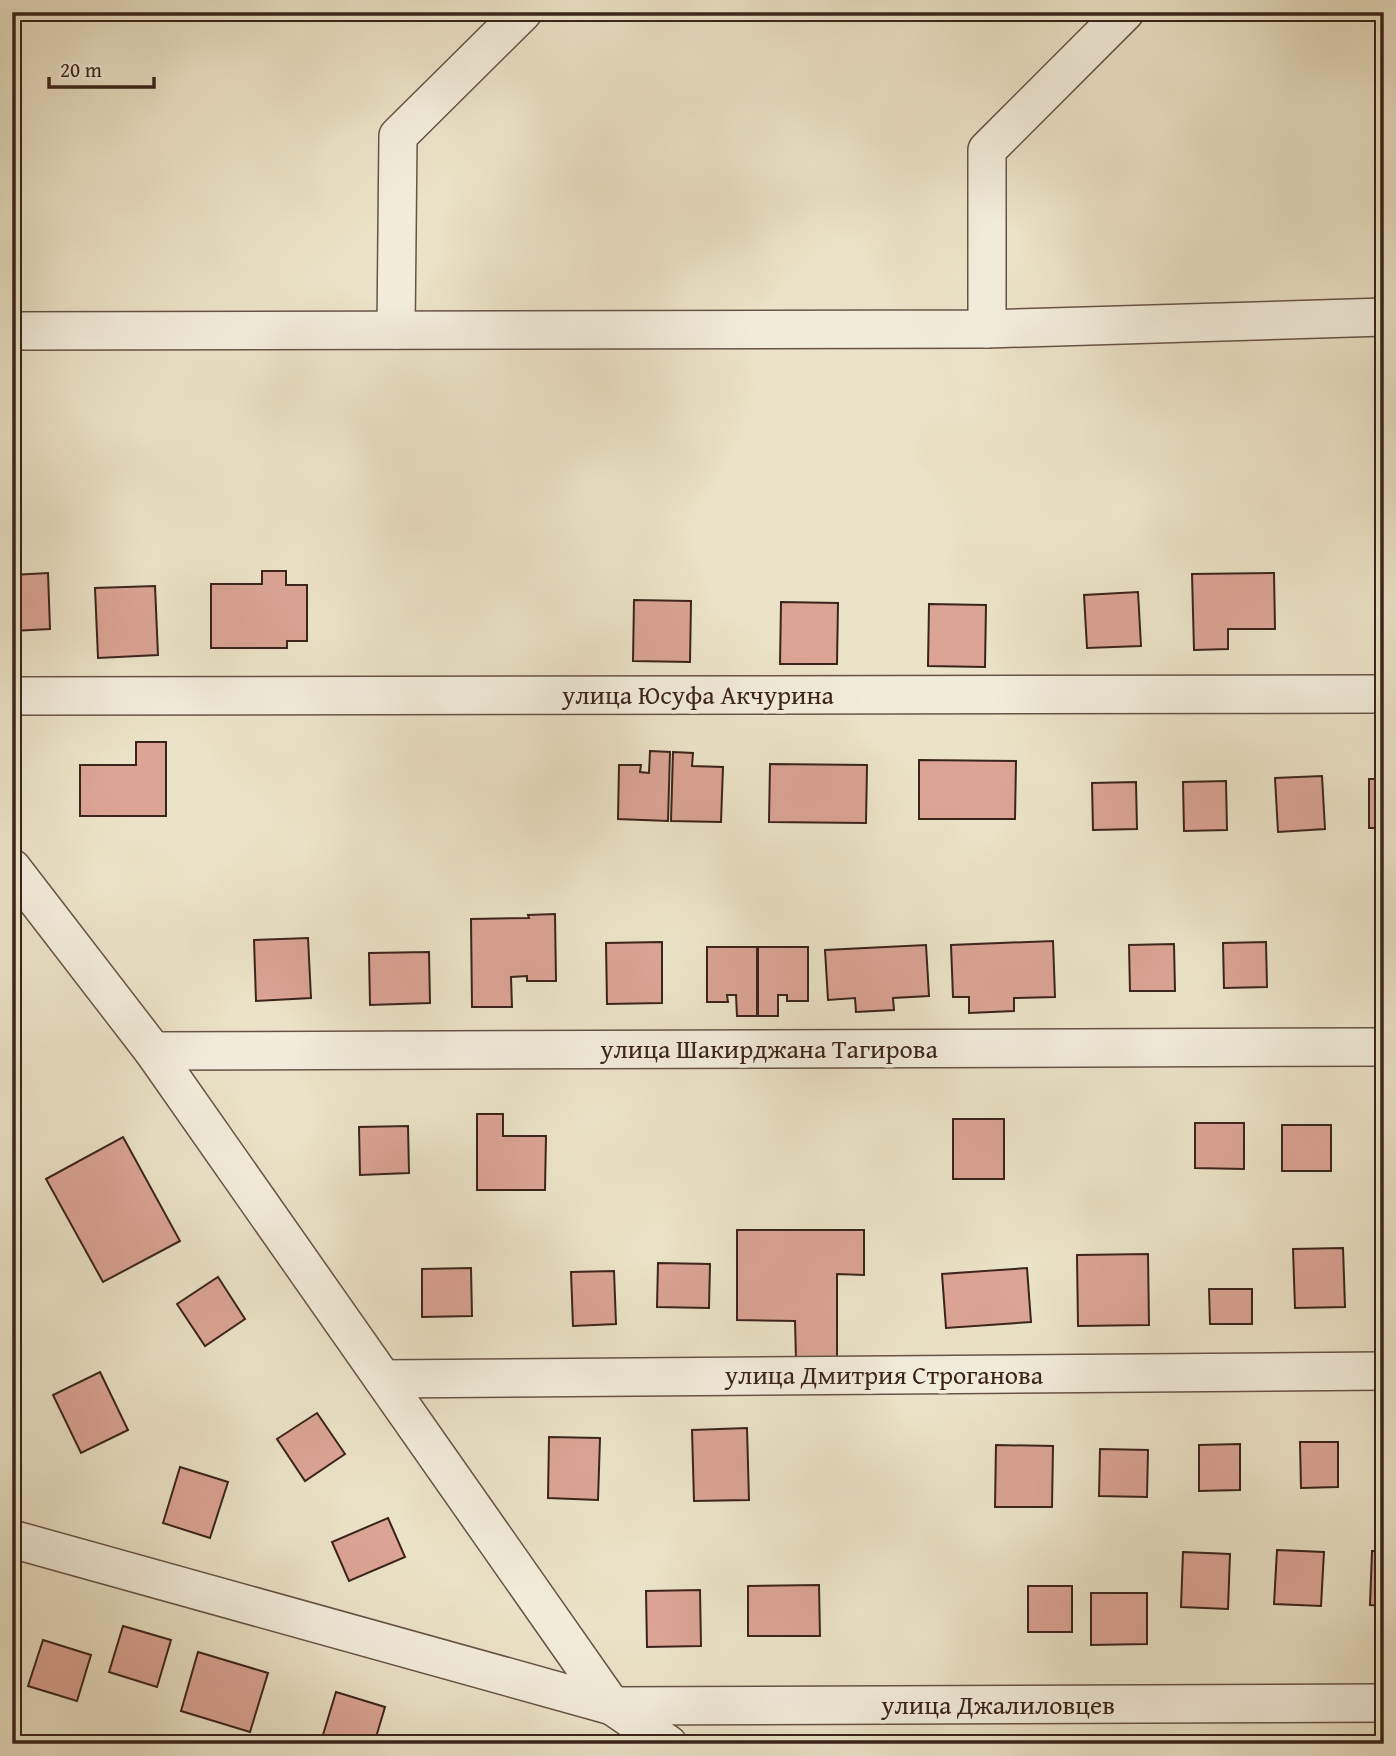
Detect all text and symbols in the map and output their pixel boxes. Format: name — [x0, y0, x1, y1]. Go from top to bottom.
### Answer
scale bar — [49, 46, 154, 90]
text: 20 m — [60, 54, 102, 85]
street label: улица Юсуфа Акчурина — [561, 675, 835, 714]
street label: улица Шакирджана Тагирова — [599, 1029, 938, 1068]
street label: улица Дмитрия Строганова — [724, 1355, 1044, 1394]
street label: улица Джалиловцев — [880, 1685, 1115, 1724]

